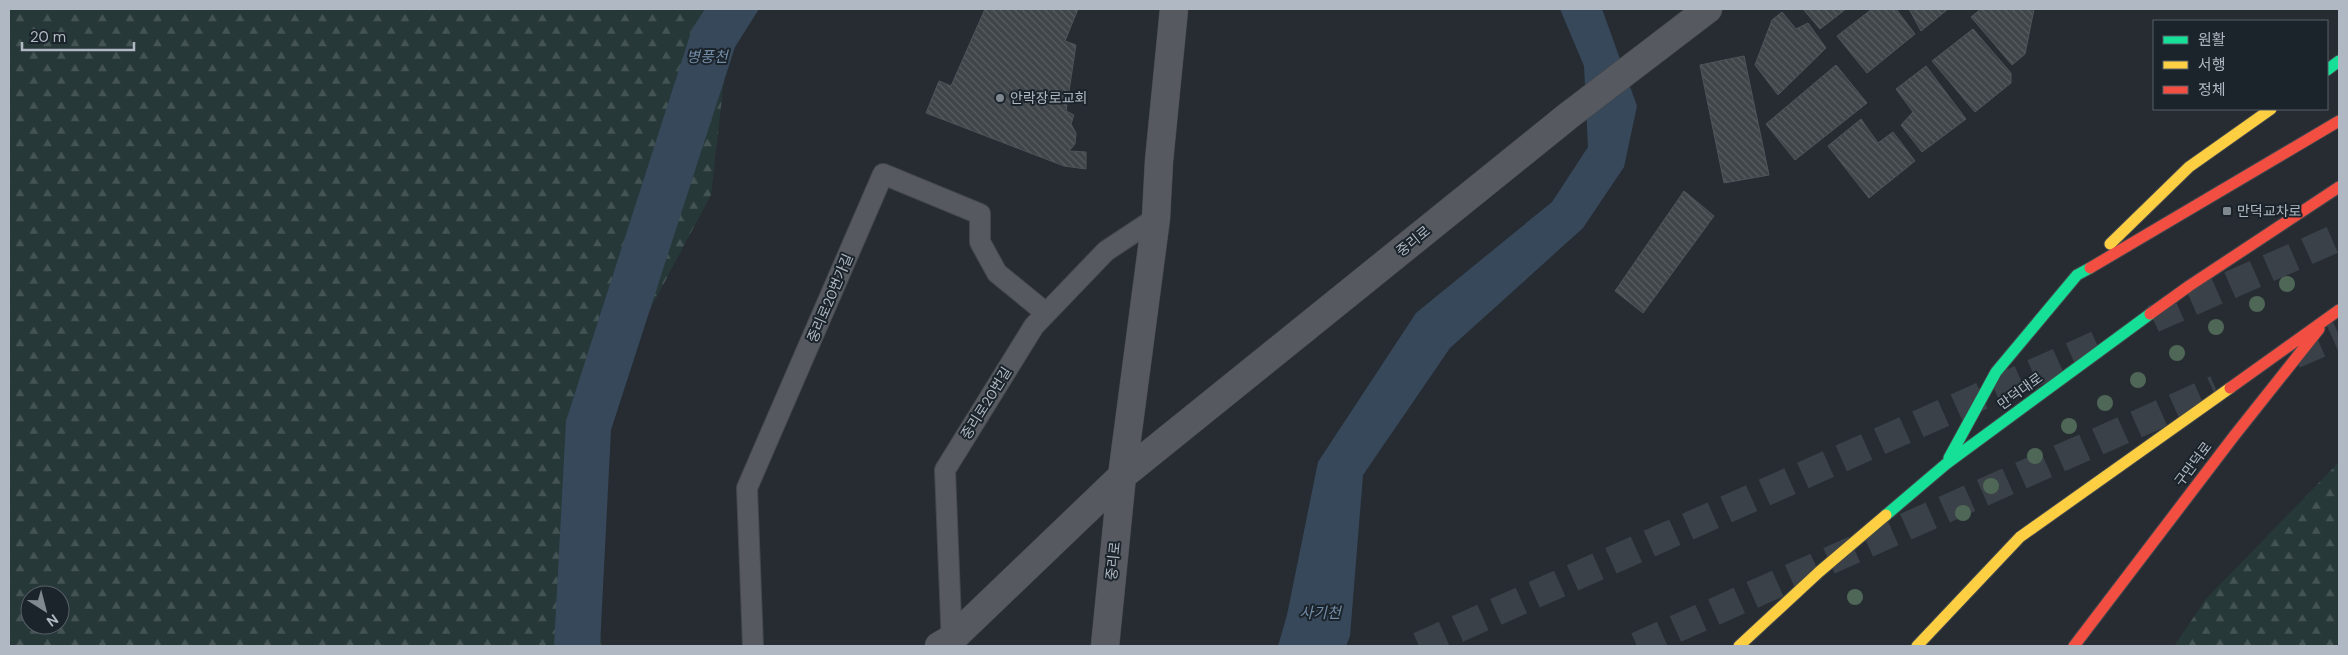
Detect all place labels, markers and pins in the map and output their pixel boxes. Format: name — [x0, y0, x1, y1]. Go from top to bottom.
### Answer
place label: 안락장로교회 — [1010, 89, 1087, 107]
marker: 안락장로교회 — [994, 92, 1006, 104]
place label: 만덕교차로 — [2237, 202, 2302, 220]
marker: 만덕교차로 — [2221, 205, 2233, 217]

